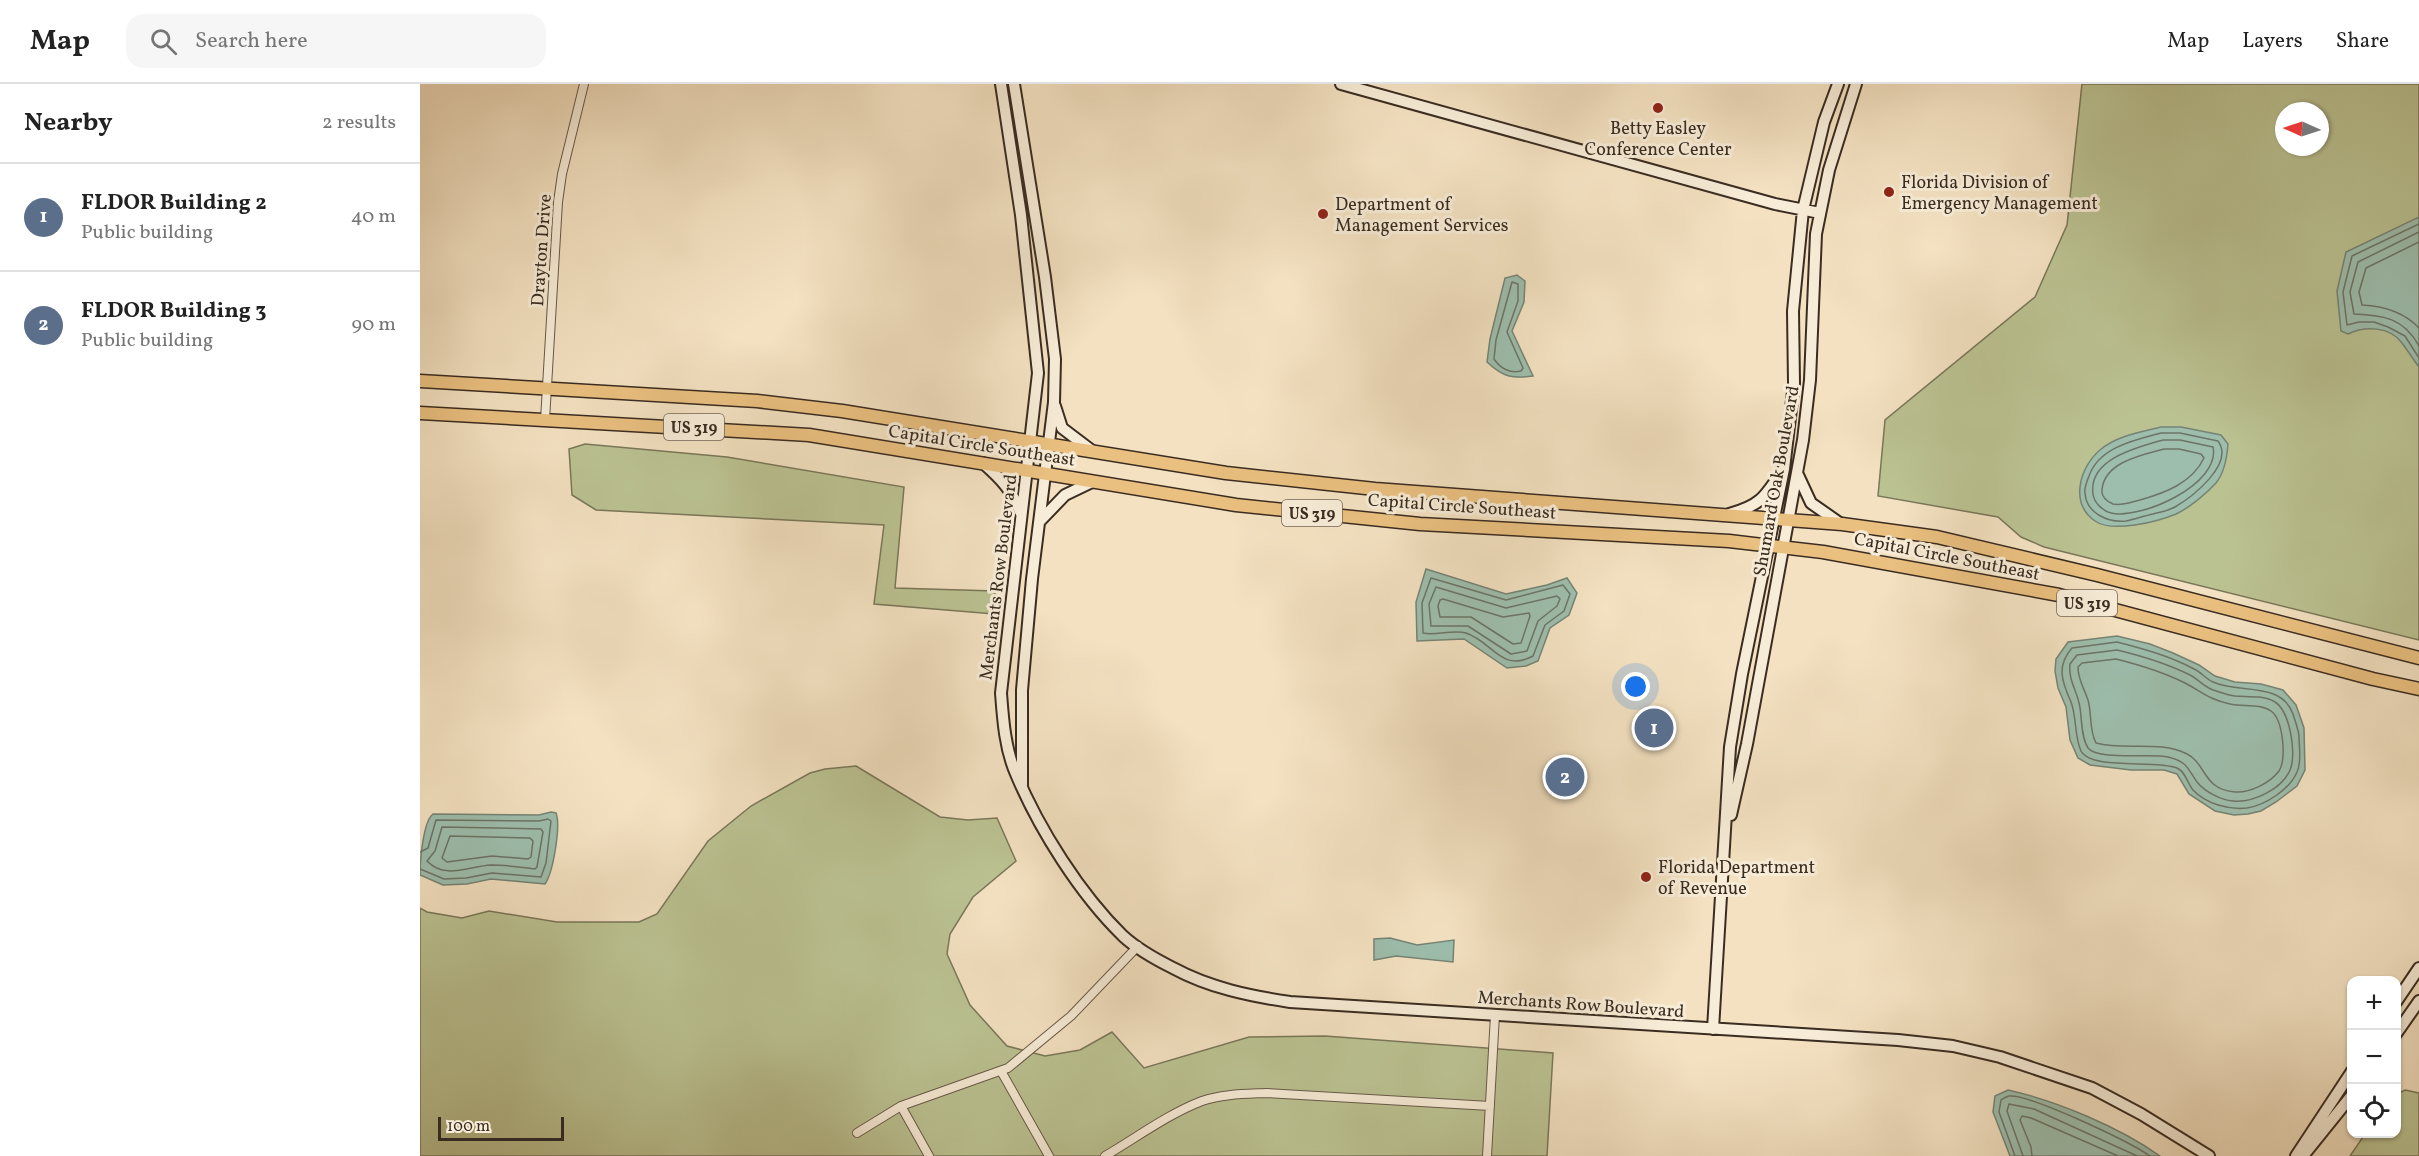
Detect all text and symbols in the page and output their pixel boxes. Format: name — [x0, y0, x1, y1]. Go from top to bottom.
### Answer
search box — [126, 14, 546, 68]
text: Map — [30, 22, 90, 61]
icon: search — [147, 25, 180, 58]
text: Search here — [195, 26, 308, 57]
text: Map — [2167, 27, 2209, 56]
text: Layers — [2242, 27, 2303, 56]
text: Share — [2336, 27, 2389, 56]
marker: Betty Easley Conference Center — [1651, 101, 1665, 115]
north arrow — [2275, 102, 2329, 156]
text: Nearby — [24, 105, 113, 141]
text: 2 results — [322, 109, 396, 137]
place label: Betty Easley Conference Center — [1584, 117, 1732, 163]
place label: Florida Division of Emergency Management — [1901, 171, 2098, 217]
marker: Florida Division of Emergency Management — [1882, 185, 1896, 199]
text: FLDOR Building 2 — [81, 188, 267, 219]
street label: Drayton Drive — [526, 193, 559, 307]
place label: Department of Management Services — [1335, 193, 1509, 239]
text: 1 — [39, 203, 48, 231]
text: 40 m — [351, 203, 396, 231]
marker: Department of Management Services — [1316, 207, 1330, 221]
text: Public building — [81, 219, 213, 247]
text: FLDOR Building 3 — [81, 296, 266, 327]
text: 2 — [38, 311, 49, 339]
text: 90 m — [352, 311, 396, 339]
text: Public building — [81, 327, 213, 355]
street label: Shumard Oak Boulevard — [1748, 384, 1807, 579]
road number: US 319 — [664, 414, 724, 440]
street label: Capital Circle Southeast — [887, 419, 1077, 474]
street label: Merchants Row Boulevard — [974, 473, 1025, 682]
street label: Capital Circle Southeast — [1367, 488, 1557, 527]
road number: US 319 — [1282, 500, 1342, 526]
street label: Capital Circle Southeast — [1852, 527, 2042, 588]
road number: US 319 — [2057, 590, 2117, 616]
your location — [1621, 672, 1650, 701]
pin: 1 — [1634, 706, 1674, 750]
pin: 2 — [1546, 754, 1584, 800]
place label: Florida Department of Revenue — [1658, 856, 1815, 902]
marker: Florida Department of Revenue — [1639, 870, 1653, 884]
map controls — [2347, 976, 2401, 1138]
button: + — [2347, 976, 2401, 1030]
street label: Merchants Row Boulevard — [1477, 986, 1685, 1025]
button: − — [2347, 1030, 2401, 1084]
button: locate — [2347, 1084, 2401, 1138]
scale bar — [438, 1114, 564, 1142]
text: 100 m — [447, 1116, 490, 1138]

